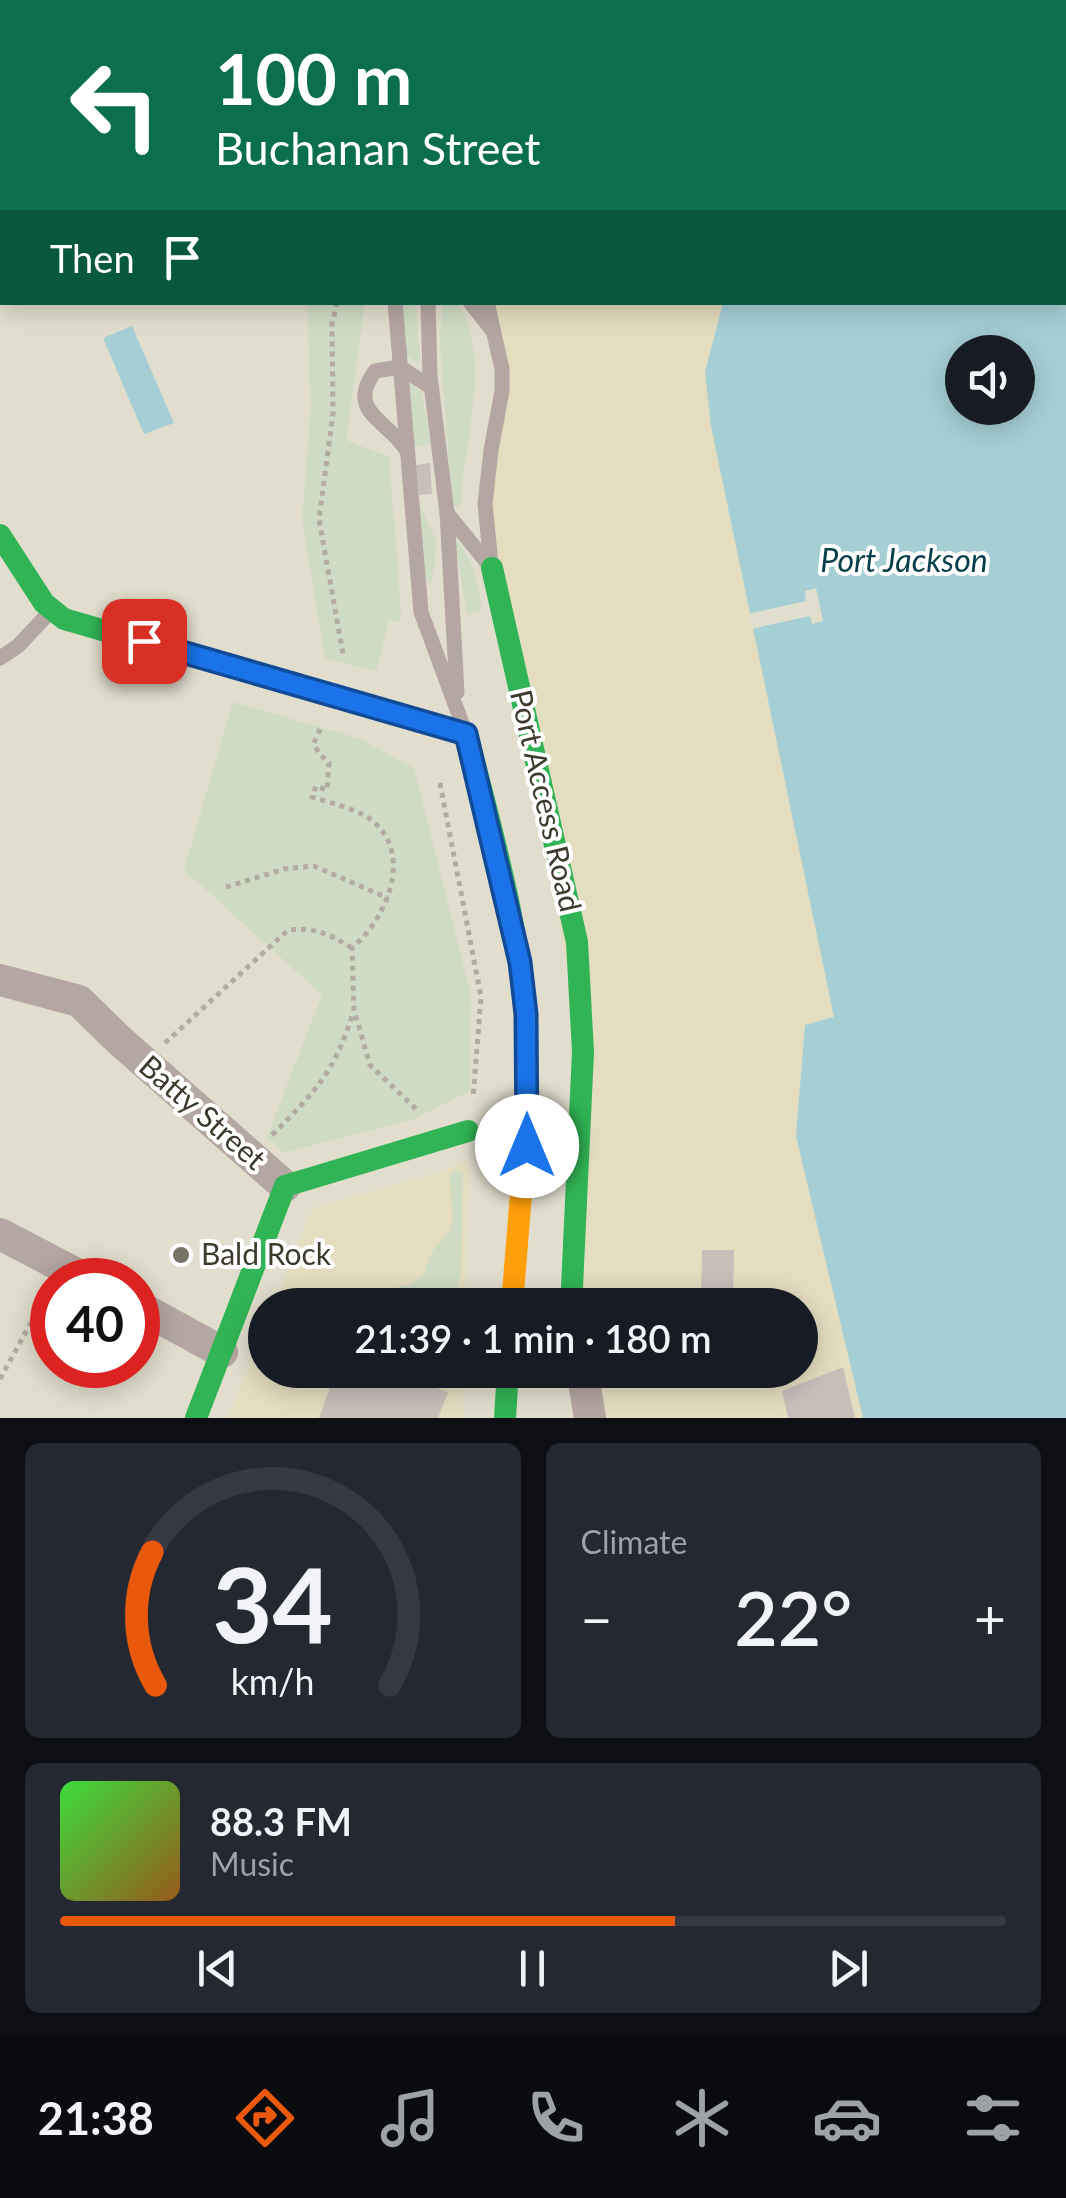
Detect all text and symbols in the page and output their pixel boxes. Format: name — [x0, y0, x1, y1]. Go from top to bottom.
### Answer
text: 100 m — [215, 36, 412, 120]
icon: left — [50, 40, 180, 170]
text: Buchanan Street — [215, 121, 540, 175]
icon: arrive — [155, 230, 210, 285]
text: Then — [50, 235, 135, 281]
map controls — [945, 335, 1035, 425]
button: sound — [945, 335, 1035, 425]
water label: Port Jackson — [820, 540, 988, 579]
pin — [102, 599, 187, 684]
icon: arrive — [117, 614, 172, 669]
street label: Port Access Road — [504, 686, 590, 915]
street label: Batty Street — [133, 1047, 274, 1176]
position arrow — [475, 1094, 579, 1198]
place label: Bald Rock — [201, 1235, 332, 1271]
marker: Bald Rock — [170, 1244, 192, 1266]
speed limit sign: 40 — [30, 1258, 160, 1388]
text: 21:39 · 1 min · 180 m — [355, 1315, 711, 1361]
text: Climate — [581, 1522, 687, 1561]
text: 34 — [212, 1540, 333, 1665]
text: 22° — [734, 1572, 852, 1662]
text: − — [581, 1585, 612, 1651]
text: + — [974, 1585, 1006, 1651]
text: km/h — [231, 1660, 315, 1703]
text: 88.3 FM — [210, 1798, 352, 1844]
text: Music — [210, 1844, 294, 1883]
icon: previous — [190, 1941, 245, 1996]
icon: pause — [505, 1941, 560, 1996]
icon: next — [821, 1941, 876, 1996]
icon: directions — [230, 2083, 300, 2153]
icon: music — [375, 2083, 445, 2153]
icon: phone — [521, 2083, 591, 2153]
icon: climate — [667, 2083, 737, 2153]
icon: car — [812, 2083, 882, 2153]
icon: filters — [958, 2083, 1028, 2153]
text: 21:38 — [38, 2091, 154, 2145]

